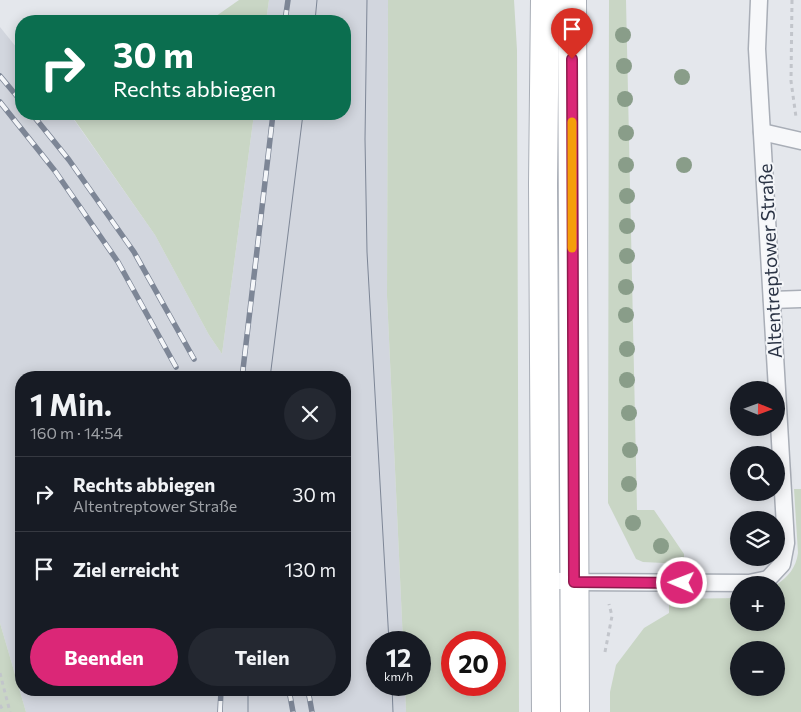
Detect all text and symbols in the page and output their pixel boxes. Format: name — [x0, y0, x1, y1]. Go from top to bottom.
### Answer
pin — [551, 8, 593, 59]
icon: arrive — [558, 15, 586, 43]
text: 30 m — [113, 32, 194, 75]
icon: right — [30, 35, 95, 100]
text: Rechts abbiegen — [113, 75, 276, 102]
street label: Altentreptower Straße — [753, 163, 786, 359]
north arrow — [730, 381, 785, 436]
map controls — [730, 381, 785, 696]
text: 1 Min. — [30, 385, 112, 422]
button: close — [284, 388, 336, 440]
text: 160 m · 14:54 — [30, 423, 123, 442]
button: search — [730, 446, 785, 501]
text: Rechts abbiegen — [73, 473, 215, 496]
icon: right — [30, 480, 58, 508]
text: 30 m — [293, 483, 336, 506]
text: Altentreptower Straße — [73, 496, 237, 515]
button: layers — [730, 511, 785, 566]
icon: arrive — [30, 555, 58, 583]
position arrow — [655, 556, 707, 608]
text: Ziel erreicht — [73, 558, 179, 581]
text: 130 m — [284, 558, 336, 581]
button: + — [730, 576, 785, 631]
button: Beenden — [30, 628, 178, 686]
button: Teilen — [188, 628, 336, 686]
speed limit sign: 20 — [441, 631, 506, 696]
button: − — [730, 641, 785, 696]
text: 12 — [386, 642, 411, 672]
text: km/h — [384, 669, 413, 683]

